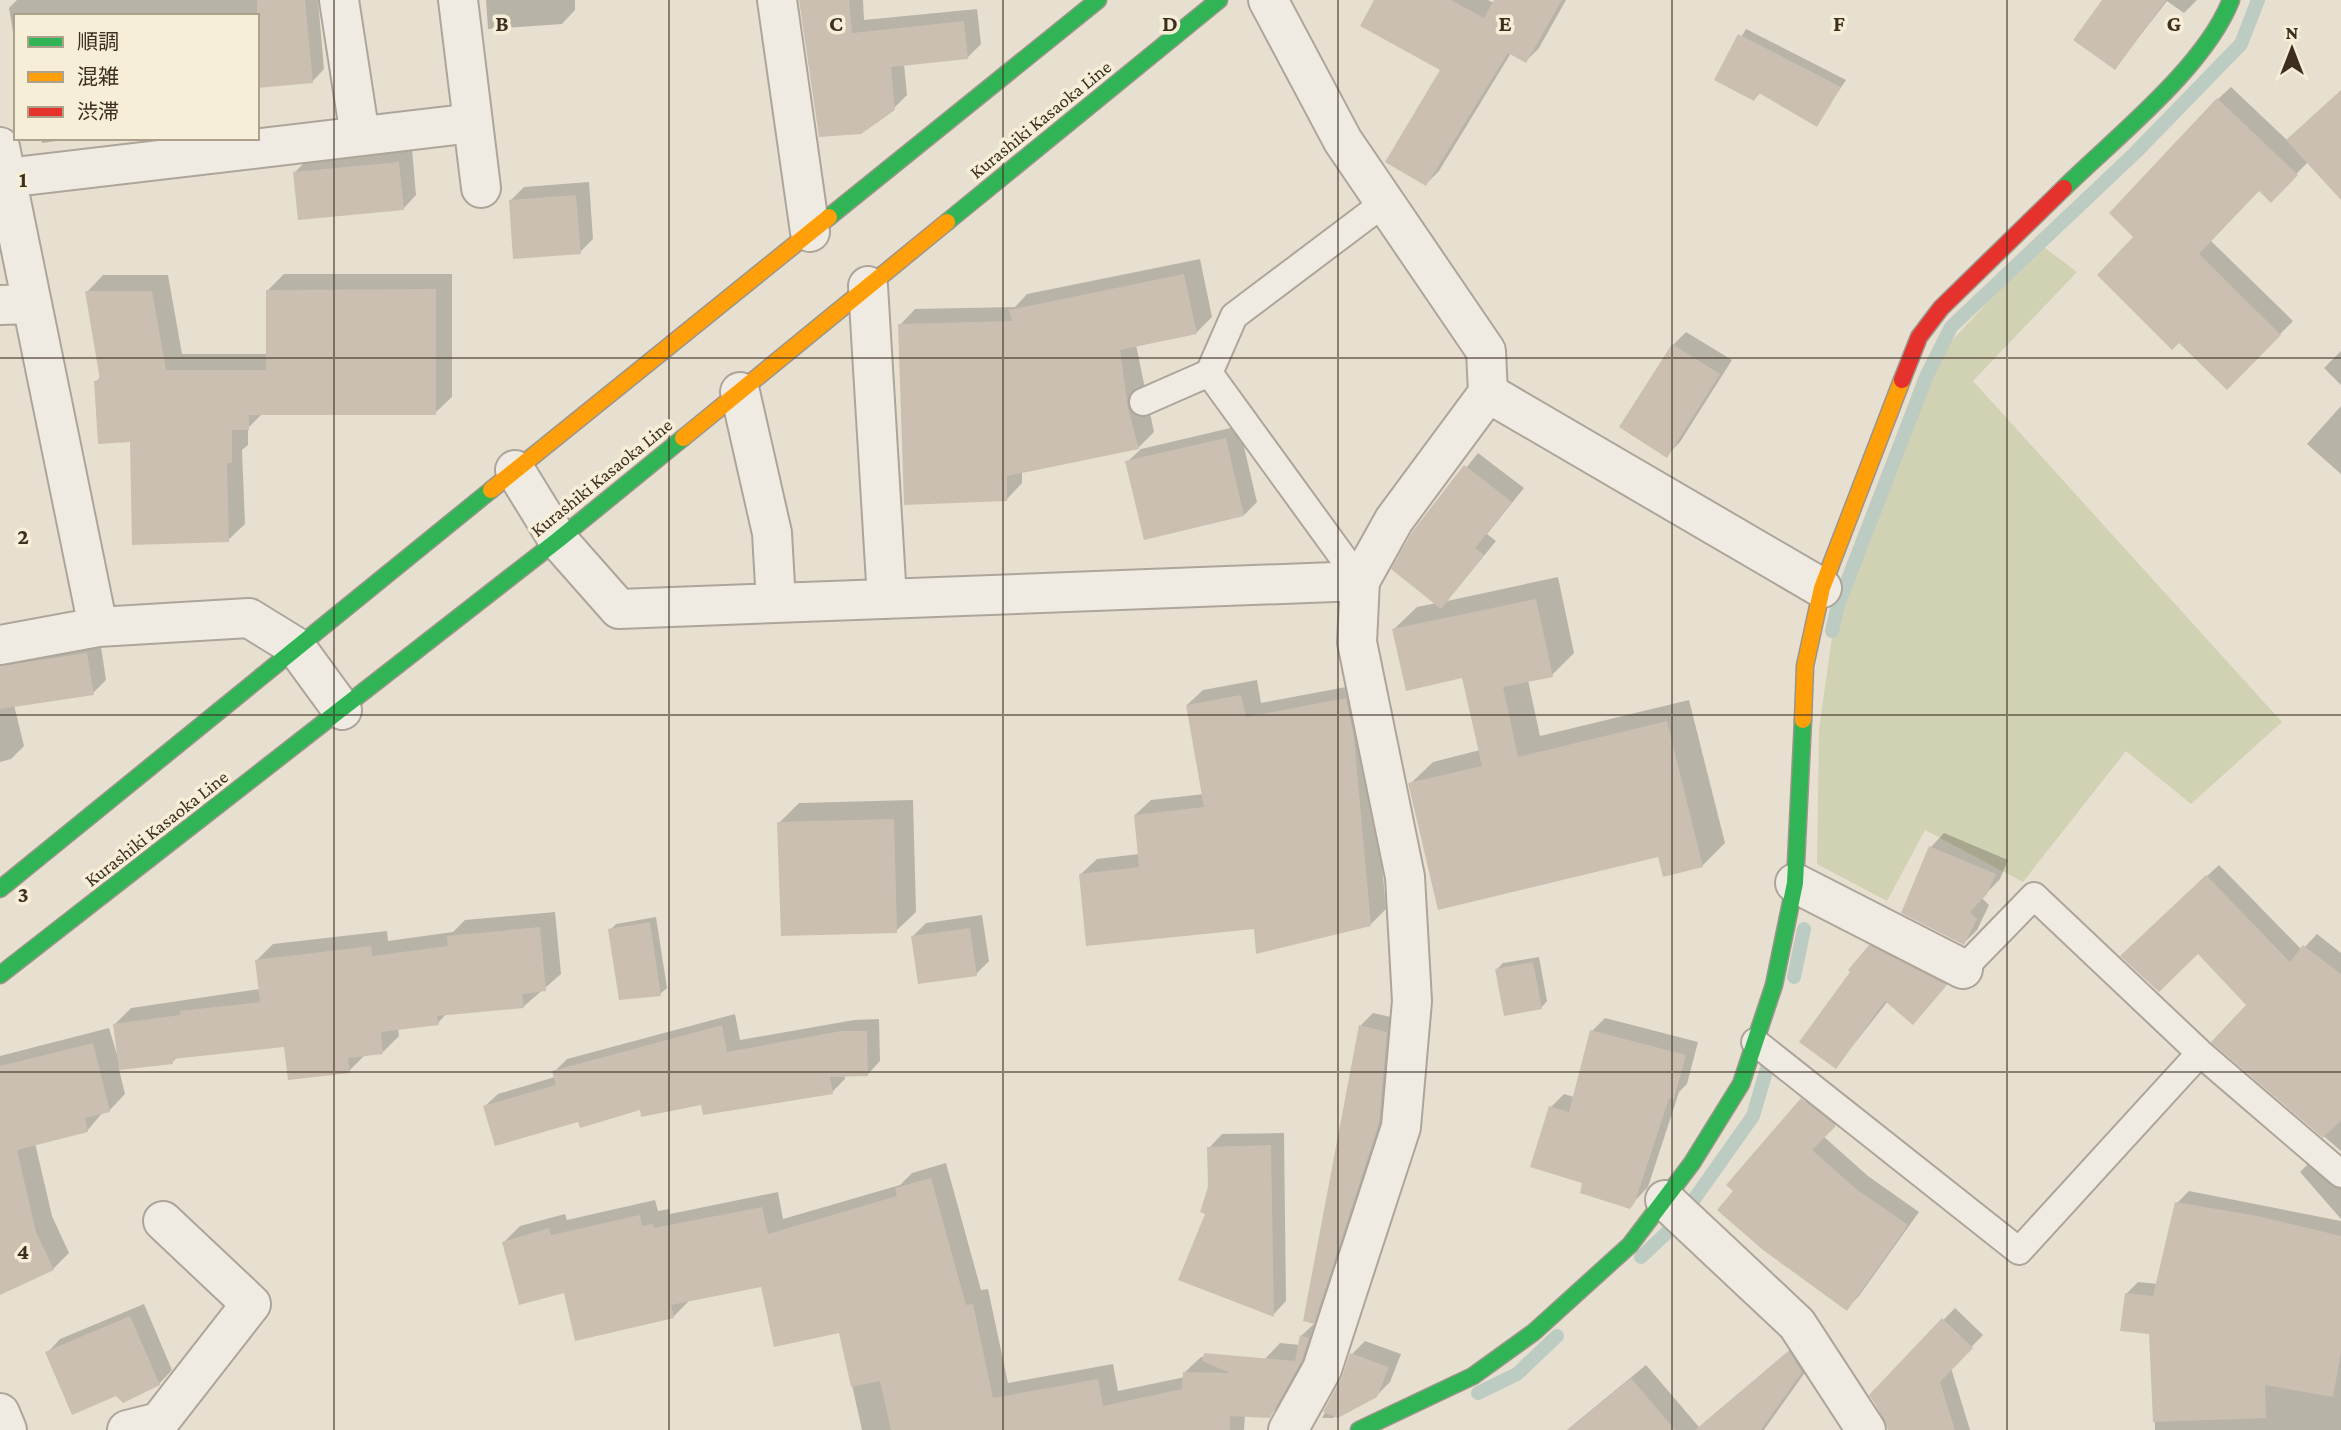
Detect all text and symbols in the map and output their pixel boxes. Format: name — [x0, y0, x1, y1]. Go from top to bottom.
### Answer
text: B — [495, 10, 509, 36]
text: C — [829, 10, 843, 36]
text: D — [1162, 10, 1178, 36]
text: E — [1498, 10, 1512, 36]
text: F — [1833, 10, 1845, 36]
text: G — [2167, 10, 2182, 36]
legend — [14, 14, 259, 140]
north arrow — [2257, 14, 2327, 84]
text: N — [2286, 22, 2299, 43]
text: 順調 — [77, 30, 119, 54]
street label: Kurashiki Kasaoka Line — [965, 56, 1115, 183]
text: 混雑 — [77, 65, 119, 89]
text: 渋滞 — [77, 100, 119, 124]
text: 1 — [19, 166, 28, 192]
street label: Kurashiki Kasaoka Line — [526, 414, 676, 541]
text: 2 — [17, 523, 29, 549]
street label: Kurashiki Kasaoka Line — [81, 766, 232, 891]
text: 3 — [17, 881, 29, 907]
text: 4 — [17, 1238, 29, 1264]

